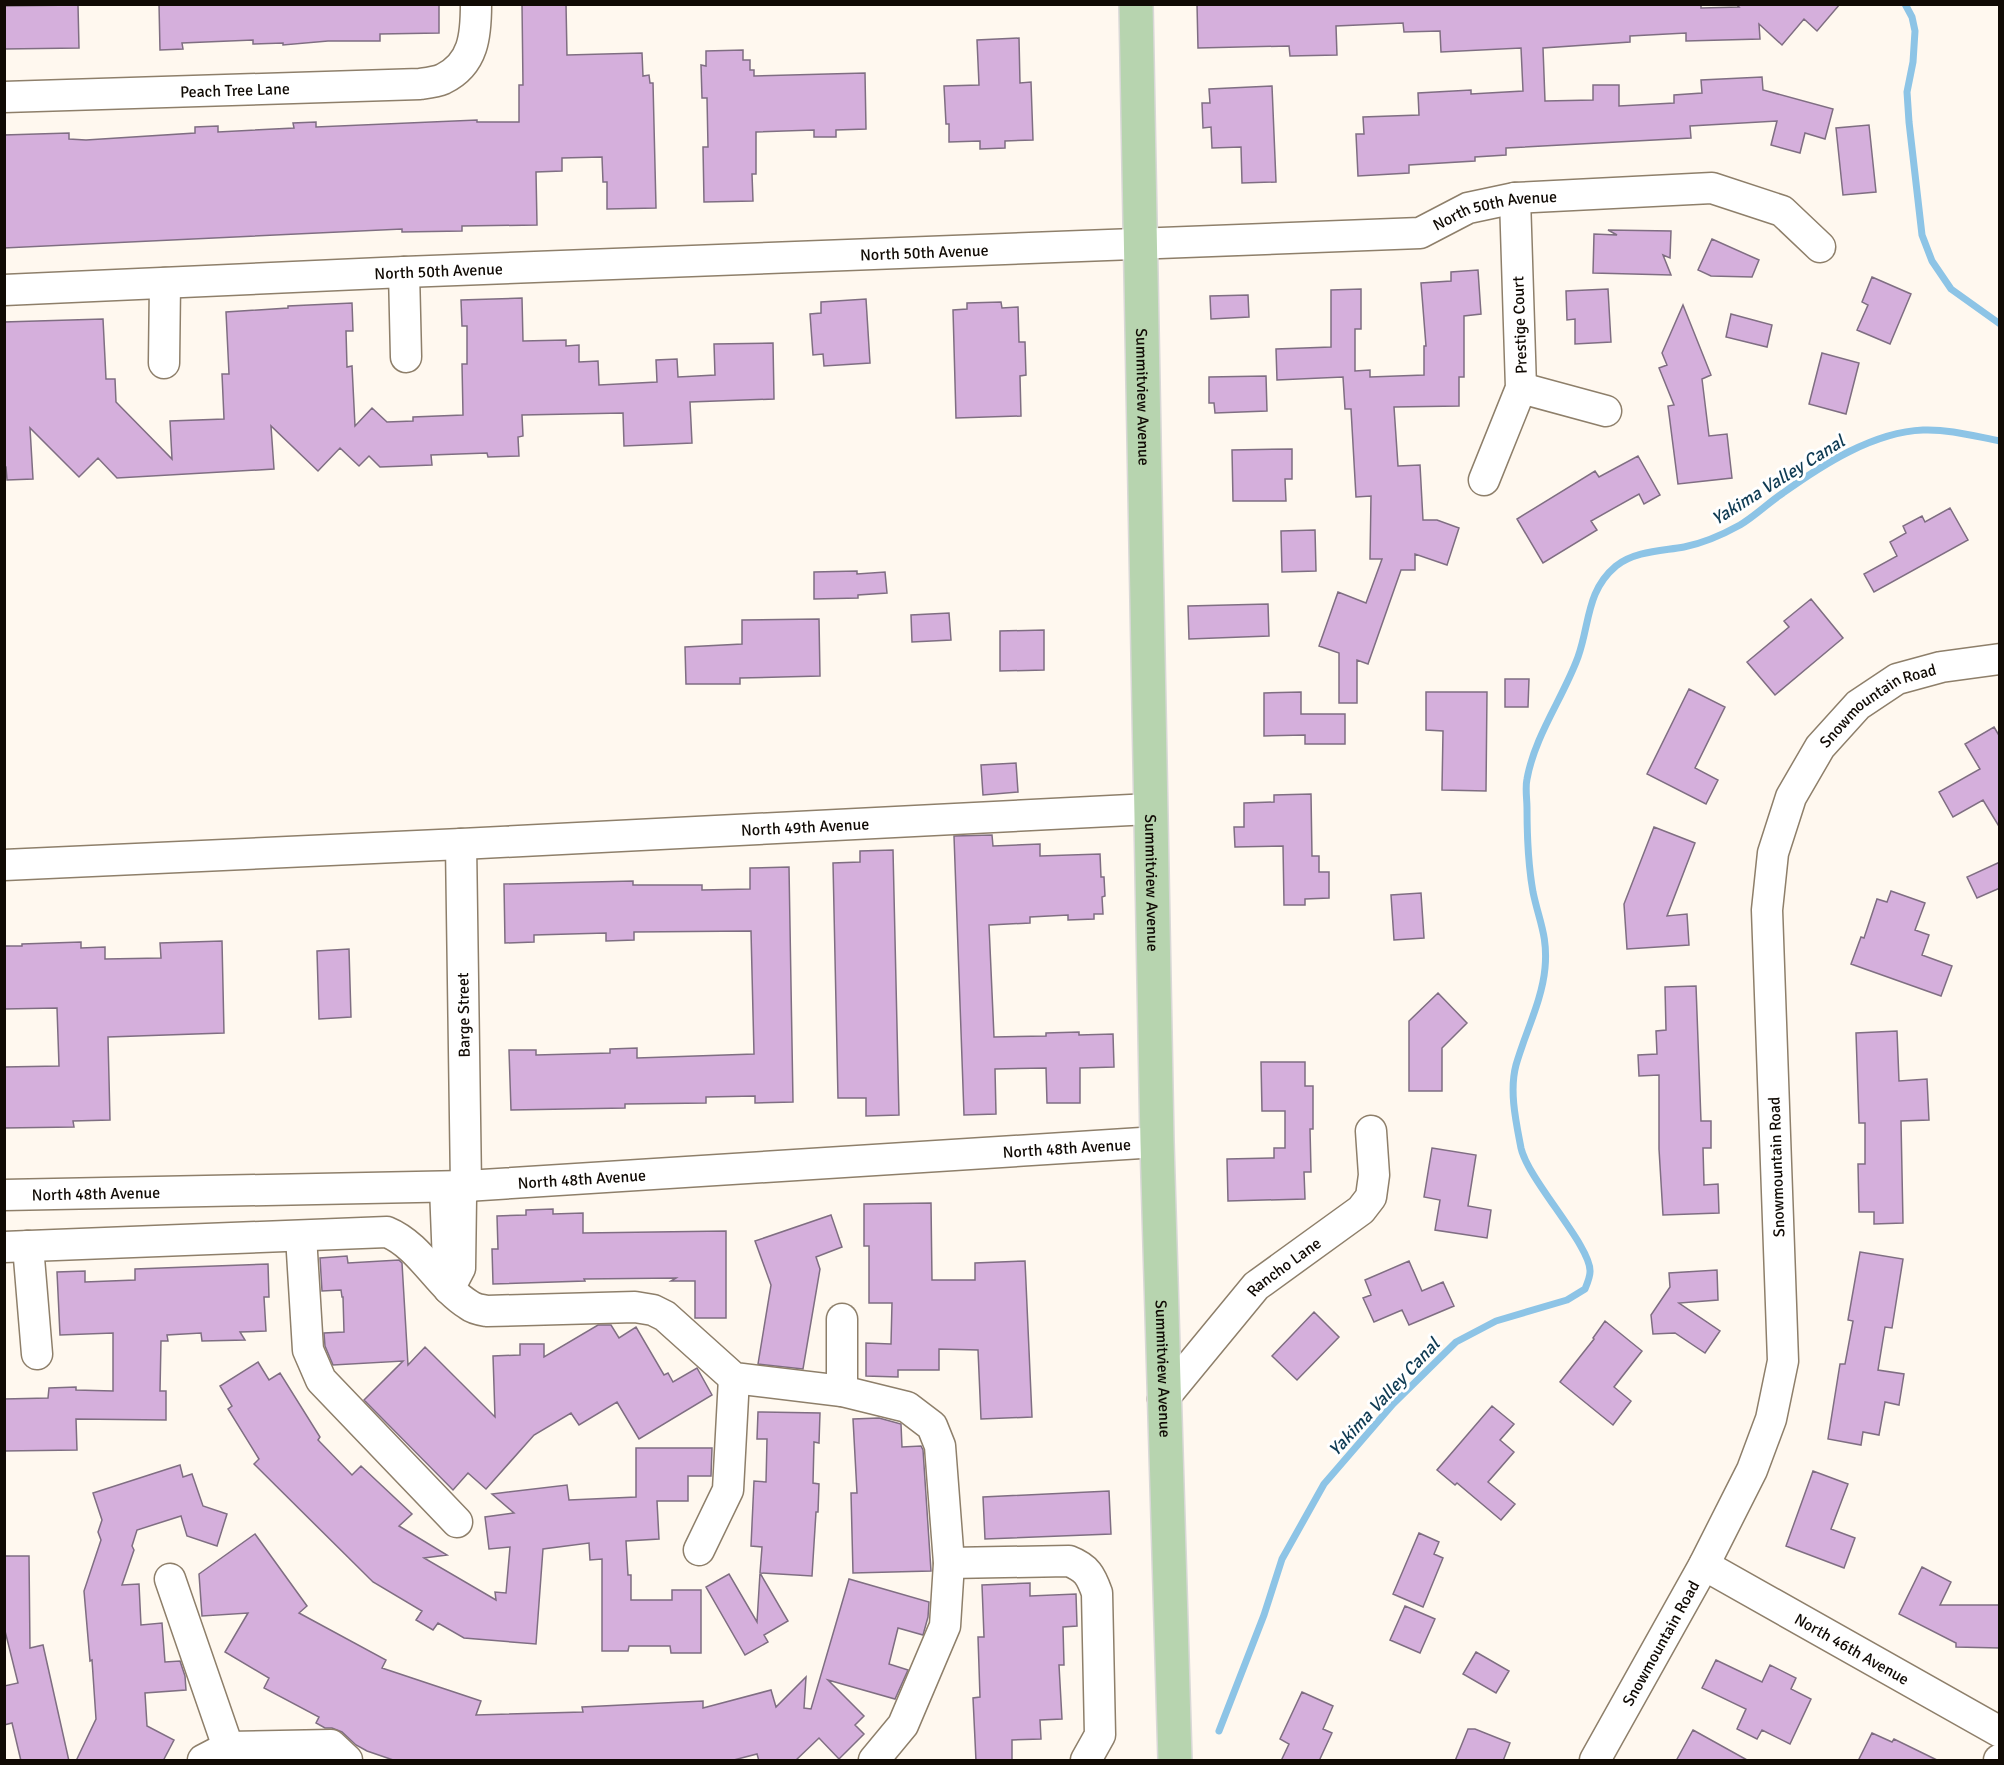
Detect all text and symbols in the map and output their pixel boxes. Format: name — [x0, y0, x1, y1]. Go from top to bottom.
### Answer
street label: Peach Tree Lane — [180, 79, 290, 102]
street label: North 50th Avenue — [1430, 187, 1557, 236]
street label: North 50th Avenue — [860, 241, 989, 265]
street label: North 50th Avenue — [374, 259, 503, 284]
street label: Prestige Court — [1508, 275, 1532, 374]
street label: Summitview Avenue — [1131, 328, 1154, 466]
water label: Yakima Valley Canal — [1707, 429, 1850, 530]
street label: Snowmountain Road — [1815, 660, 1939, 752]
street label: North 49th Avenue — [740, 814, 870, 841]
street label: Summitview Avenue — [1140, 814, 1162, 952]
street label: Barge Street — [453, 972, 475, 1058]
street label: Snowmountain Road — [1765, 1096, 1789, 1238]
street label: North 48th Avenue — [1002, 1135, 1132, 1163]
street label: North 48th Avenue — [517, 1166, 647, 1194]
street label: North 48th Avenue — [32, 1183, 160, 1205]
street label: Rancho Lane — [1243, 1233, 1325, 1301]
street label: Summitview Avenue — [1151, 1300, 1175, 1438]
water label: Yakima Valley Canal — [1324, 1332, 1445, 1460]
street label: Snowmountain Road — [1618, 1577, 1704, 1710]
street label: North 46th Avenue — [1791, 1609, 1912, 1690]

